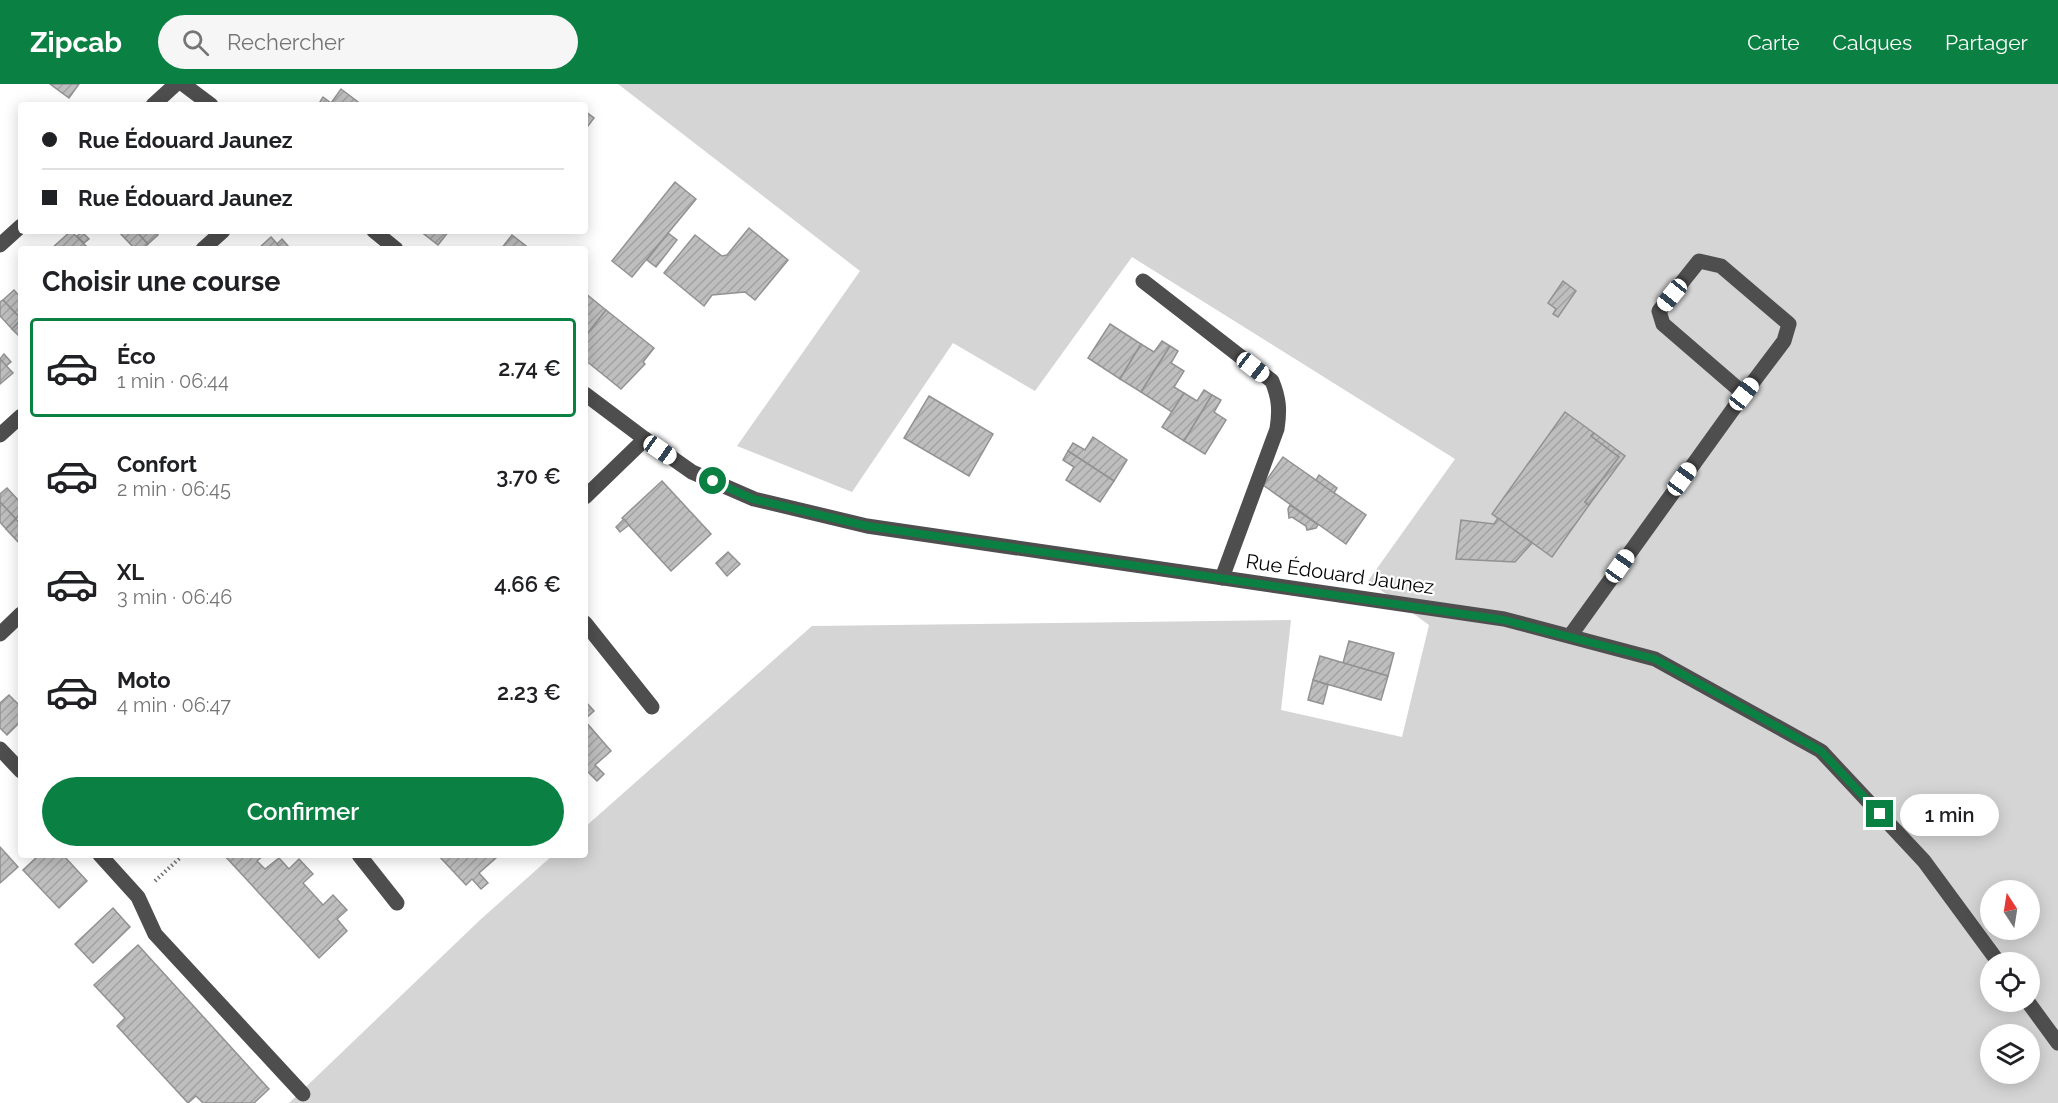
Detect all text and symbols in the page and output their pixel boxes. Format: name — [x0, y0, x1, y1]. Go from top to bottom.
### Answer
search box — [158, 15, 578, 69]
text: Zipcab — [30, 26, 122, 59]
icon: search — [179, 26, 212, 59]
text: Rechercher — [227, 29, 345, 55]
text: Carte — [1747, 30, 1800, 55]
text: Calques — [1833, 30, 1912, 55]
text: Partager — [1945, 30, 2028, 55]
text: Rue Édouard Jaunez — [78, 127, 293, 153]
text: Rue Édouard Jaunez — [78, 185, 293, 211]
text: Choisir une course — [42, 266, 280, 297]
car — [1654, 275, 1690, 315]
icon: car — [45, 341, 99, 395]
text: Éco — [117, 343, 156, 369]
car — [1233, 349, 1273, 385]
text: 2.74 € — [498, 355, 561, 381]
text: 1 min · 06:44 — [117, 369, 229, 393]
car — [1726, 374, 1762, 414]
car — [640, 432, 680, 468]
icon: car — [45, 449, 99, 503]
text: Confort — [117, 451, 197, 477]
car — [1664, 459, 1700, 499]
text: 3.70 € — [496, 463, 561, 489]
route start — [699, 467, 726, 494]
text: 2 min · 06:45 — [117, 477, 231, 501]
car — [1602, 546, 1638, 586]
street label: Rue Édouard Jaunez — [1244, 549, 1436, 599]
icon: car — [45, 557, 99, 611]
text: XL — [117, 559, 144, 585]
text: 4.66 € — [494, 571, 561, 597]
text: 3 min · 06:46 — [117, 585, 232, 609]
icon: car — [45, 665, 99, 719]
text: Moto — [117, 667, 171, 693]
text: 2.23 € — [497, 679, 561, 705]
text: 4 min · 06:47 — [117, 693, 231, 717]
button: Confirmer — [42, 777, 564, 846]
callout: 1 min — [1901, 793, 2000, 835]
route end — [1866, 800, 1893, 827]
text: 1 min — [1925, 803, 1974, 827]
north arrow — [1980, 880, 2040, 940]
map controls — [1980, 880, 2040, 1084]
button: locate — [1980, 952, 2040, 1012]
button: layers — [1980, 1024, 2040, 1084]

